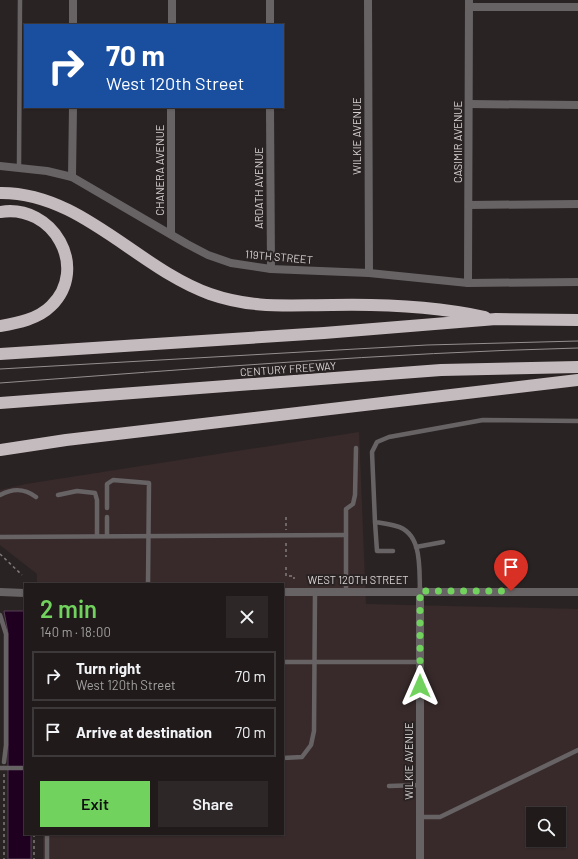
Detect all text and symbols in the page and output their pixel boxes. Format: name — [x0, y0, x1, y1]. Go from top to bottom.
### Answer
text: 70 m — [106, 38, 165, 72]
icon: right — [40, 40, 92, 92]
text: West 120th Street — [106, 72, 244, 94]
street label: WILKIE AVENUE — [350, 97, 363, 175]
street label: CASIMIR AVENUE — [451, 101, 464, 183]
street label: CHANERA AVENUE — [153, 124, 166, 215]
street label: ARDATH AVENUE — [252, 147, 265, 229]
street label: 119TH STREET — [245, 247, 313, 266]
street label: CENTURY FREEWAY — [239, 359, 337, 378]
pin — [494, 550, 528, 591]
icon: arrive — [500, 556, 522, 578]
street label: WEST 120TH STREET — [307, 573, 409, 586]
text: 2 min — [40, 594, 97, 623]
button: close — [226, 596, 268, 638]
text: 140 m · 18:00 — [40, 624, 111, 640]
text: Turn right — [76, 659, 141, 677]
icon: right — [42, 665, 64, 687]
position arrow — [399, 665, 441, 707]
text: 70 m — [235, 667, 266, 685]
text: West 120th Street — [76, 677, 176, 693]
icon: arrive — [42, 721, 64, 743]
street label: WILKIE AVENUE — [402, 722, 415, 800]
text: Arrive at destination — [76, 723, 212, 741]
text: 70 m — [235, 723, 266, 741]
button: Exit — [40, 781, 150, 827]
button: Share — [158, 781, 268, 827]
map controls — [526, 807, 566, 847]
button: search — [526, 807, 566, 847]

